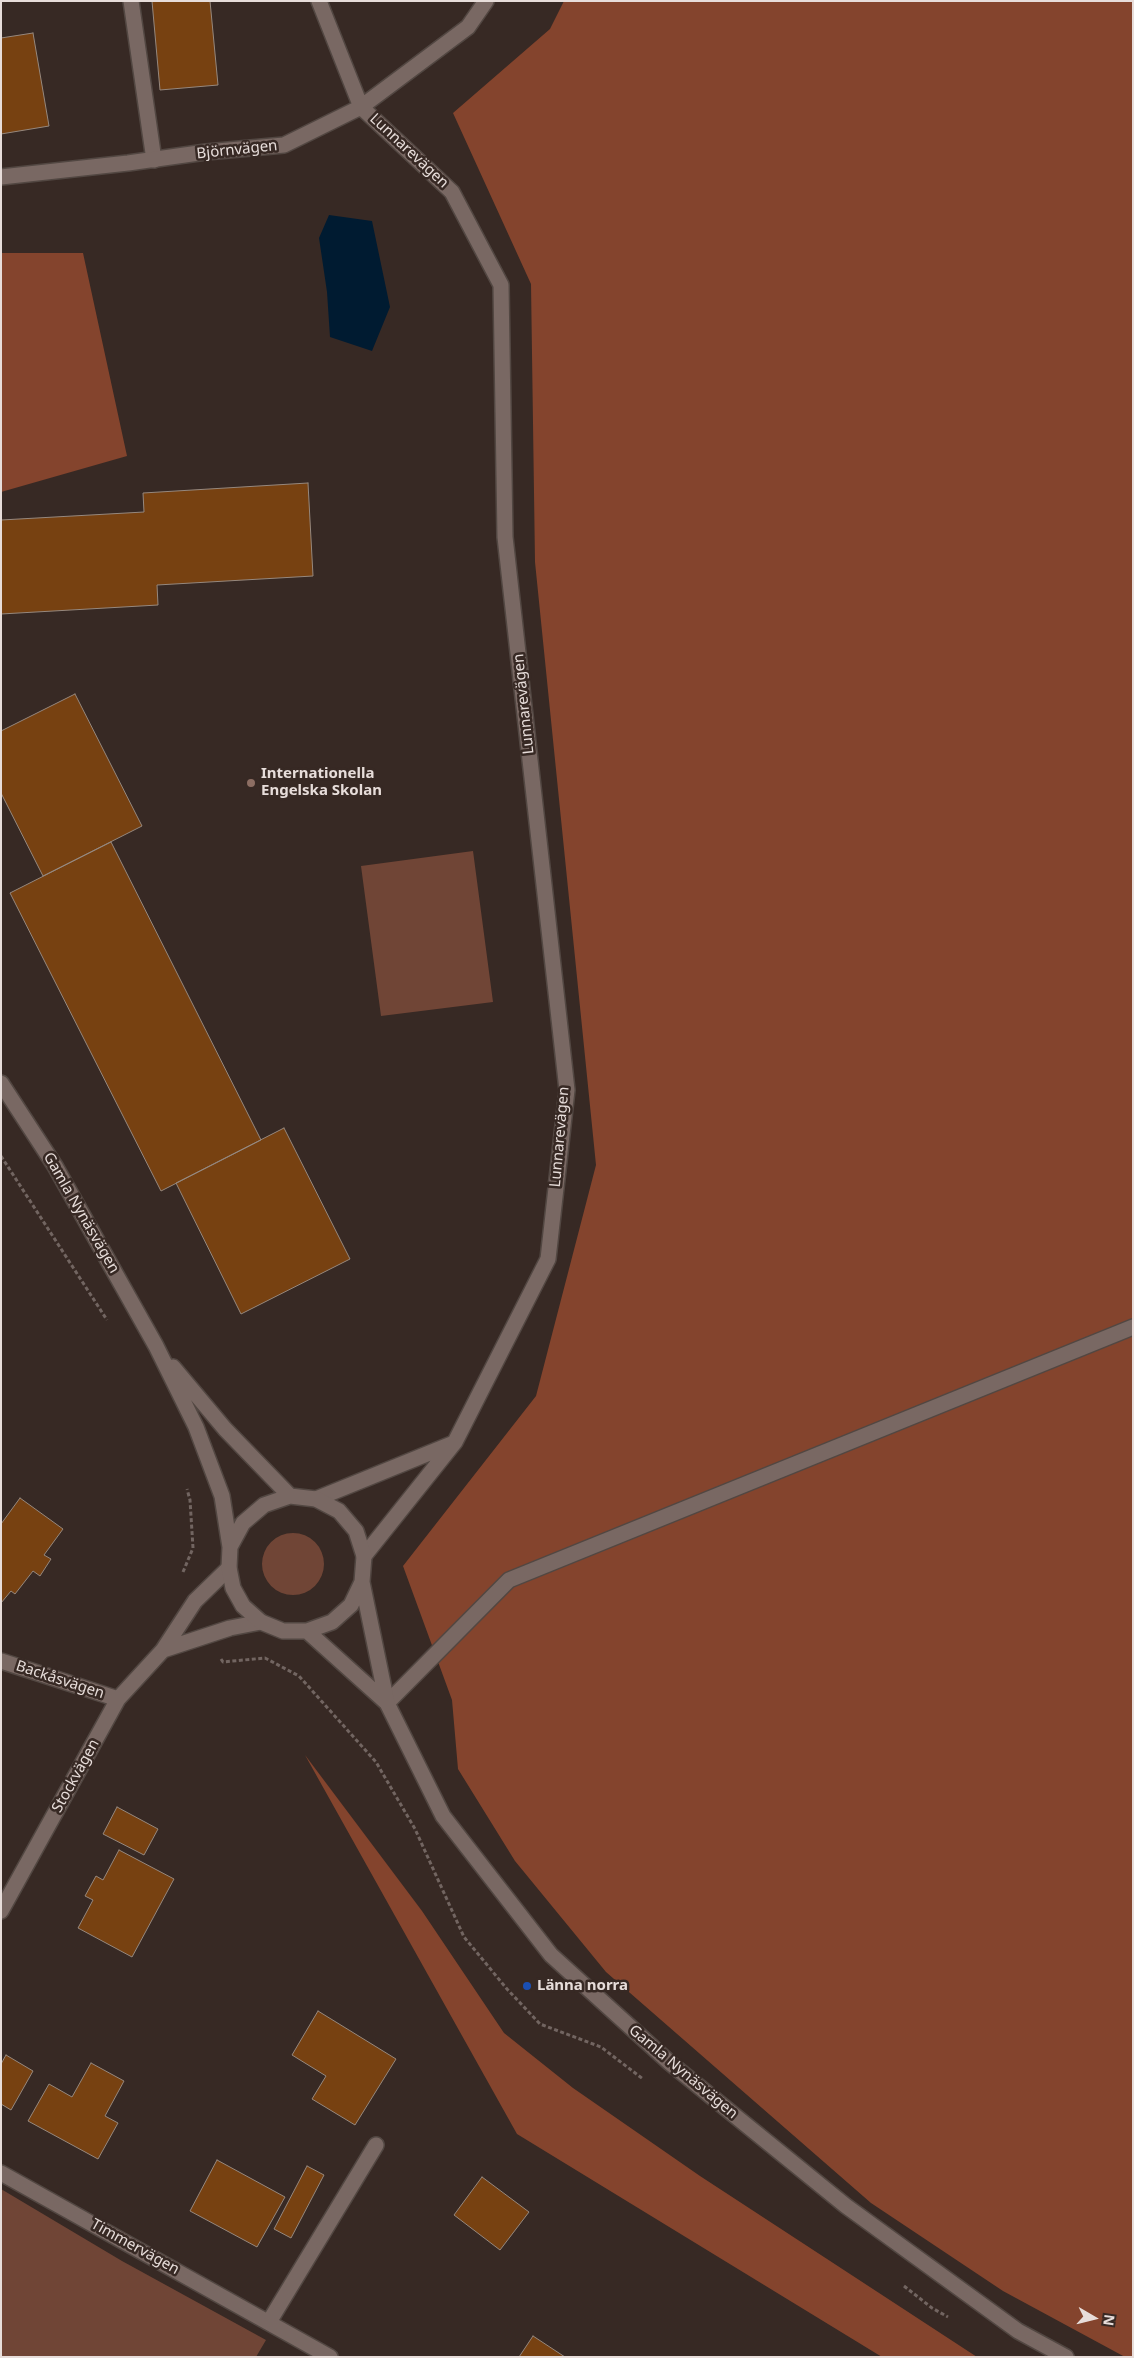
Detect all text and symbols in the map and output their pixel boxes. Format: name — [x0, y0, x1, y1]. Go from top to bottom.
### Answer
street label: Lunnarevägen — [366, 110, 452, 192]
street label: Björnvägen — [196, 137, 278, 163]
street label: Lunnarevägen — [510, 653, 538, 755]
place label: Internationella Engelska Skolan — [261, 765, 382, 800]
marker: Internationella Engelska Skolan — [245, 777, 257, 789]
street label: Lunnarevägen — [547, 1086, 573, 1188]
street label: Gamla Nynäsvägen — [39, 1149, 123, 1277]
street label: Backåsvägen — [13, 1657, 107, 1703]
street label: Stockvägen — [49, 1736, 103, 1816]
place label: Länna norra — [537, 1977, 628, 1995]
marker: Länna norra — [521, 1980, 533, 1992]
street label: Gamla Nynäsvägen — [625, 2021, 741, 2123]
street label: Timmervägen — [88, 2215, 182, 2279]
north arrow — [1069, 2293, 1119, 2343]
text: N — [1099, 2313, 1120, 2327]

